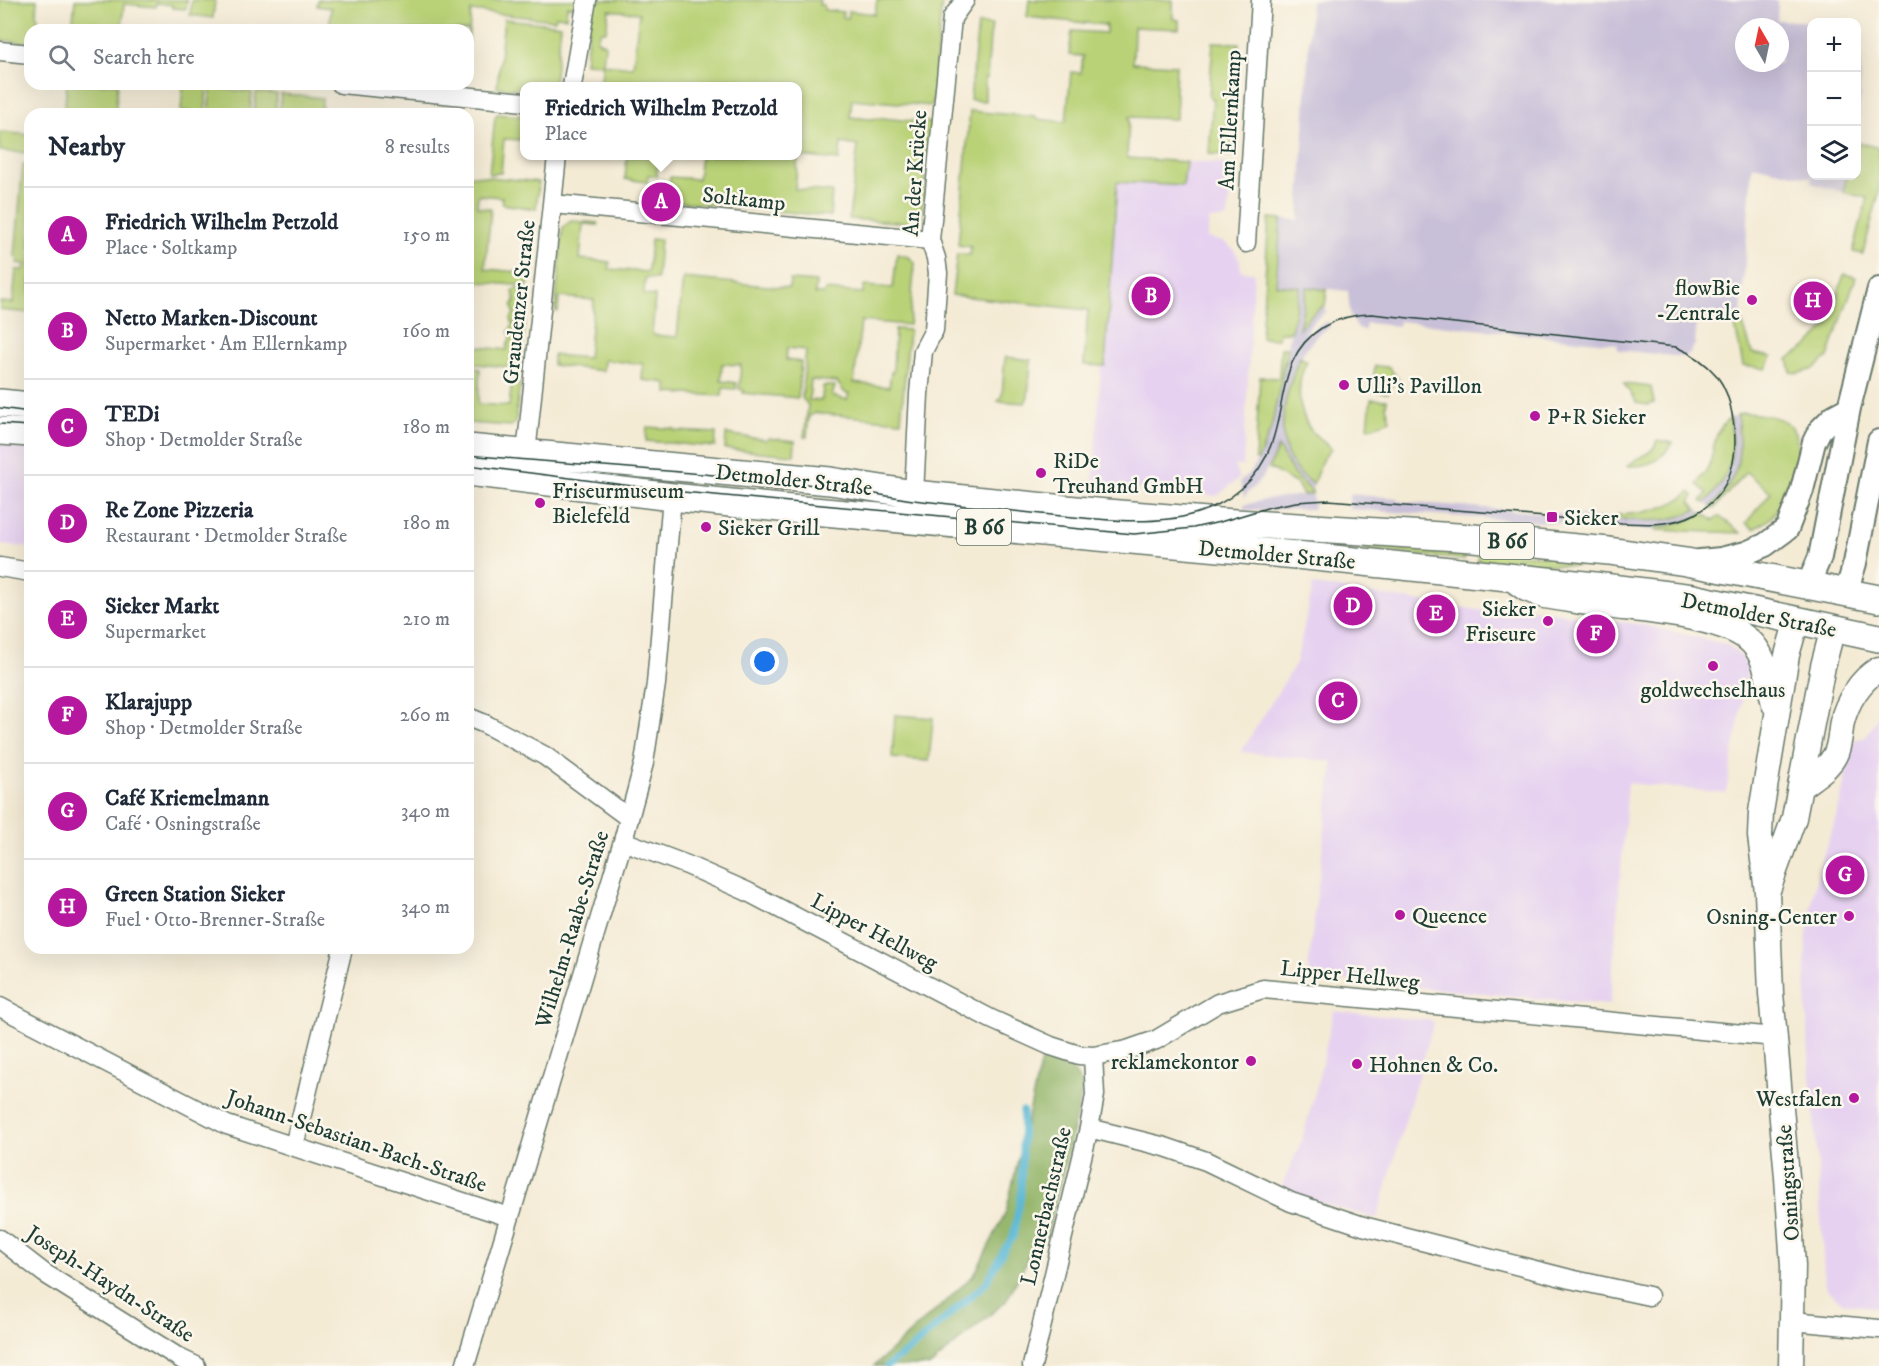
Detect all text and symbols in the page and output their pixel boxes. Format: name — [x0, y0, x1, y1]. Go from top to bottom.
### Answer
north arrow — [1735, 18, 1789, 72]
map controls — [1807, 18, 1861, 180]
button: + — [1807, 18, 1861, 72]
search box — [24, 24, 474, 90]
icon: search — [45, 41, 78, 74]
text: Search here — [93, 44, 195, 71]
street label: Am Ellernkamp — [1213, 49, 1248, 191]
button: − — [1807, 72, 1861, 126]
popup — [520, 82, 802, 160]
text: Friedrich Wilhelm Petzold — [544, 95, 778, 122]
street label: An der Krücke — [898, 109, 933, 237]
text: Place — [544, 122, 587, 147]
button: layers — [1807, 126, 1861, 180]
text: Nearby — [48, 131, 125, 164]
text: 8 results — [385, 135, 450, 160]
pin: A — [642, 180, 680, 224]
street label: Soltkamp — [701, 182, 787, 217]
text: Friedrich Wilhelm Petzold — [105, 209, 338, 236]
street label: Graudenzer Straße — [497, 219, 542, 386]
text: A — [61, 223, 74, 248]
text: 150 m — [403, 223, 450, 248]
text: Place · Soltkamp — [105, 236, 237, 261]
pin: B — [1132, 274, 1170, 318]
place label: flowBie -Zentrale — [1656, 275, 1740, 327]
pin: H — [1794, 278, 1832, 324]
marker: flowBie -Zentrale — [1745, 293, 1759, 307]
text: Netto Marken-Discount — [105, 305, 318, 332]
text: B — [61, 319, 74, 344]
text: 160 m — [402, 319, 450, 344]
text: Supermarket · Am Ellernkamp — [105, 332, 347, 357]
place label: Ulli's Pavillon — [1356, 373, 1483, 400]
marker: Ulli's Pavillon — [1337, 378, 1351, 392]
text: TEDi — [105, 401, 159, 428]
place label: P+R Sieker — [1547, 404, 1647, 431]
marker: P+R Sieker — [1528, 409, 1542, 423]
text: C — [61, 415, 74, 440]
text: 180 m — [403, 415, 450, 440]
text: Shop · Detmolder Straße — [105, 428, 302, 453]
place label: RiDe Treuhand GmbH — [1053, 448, 1204, 500]
street label: Detmolder Straße — [714, 459, 874, 502]
marker: RiDe Treuhand GmbH — [1034, 466, 1048, 480]
place label: Friseurmuseum Bielefeld — [552, 478, 684, 530]
marker: Friseurmuseum Bielefeld — [533, 496, 547, 510]
text: Re Zone Pizzeria — [105, 497, 253, 524]
place label: Sieker — [1564, 505, 1619, 532]
road number: B 66 — [957, 509, 1011, 545]
marker: Sieker — [1545, 510, 1559, 524]
text: D — [60, 511, 75, 536]
text: 180 m — [403, 511, 450, 536]
place label: Sieker Grill — [718, 515, 820, 542]
marker: Sieker Grill — [699, 520, 713, 534]
road number: B 66 — [1480, 523, 1534, 559]
text: Restaurant · Detmolder Straße — [105, 524, 347, 549]
street label: Detmolder Straße — [1197, 535, 1357, 576]
pin: D — [1334, 584, 1372, 628]
street label: Detmolder Straße — [1679, 587, 1839, 644]
pin: E — [1416, 592, 1456, 636]
text: Sieker Markt — [105, 593, 219, 620]
place label: Sieker Friseure — [1465, 596, 1537, 648]
text: E — [60, 607, 75, 632]
text: 210 m — [403, 607, 450, 632]
pin: F — [1576, 612, 1616, 656]
marker: Sieker Friseure — [1541, 614, 1555, 628]
text: Supermarket — [105, 620, 206, 645]
your location — [750, 647, 779, 676]
marker: goldwechselhaus — [1706, 659, 1720, 673]
place label: goldwechselhaus — [1641, 677, 1785, 704]
pin: C — [1318, 678, 1358, 724]
text: Klarajupp — [105, 689, 192, 716]
text: F — [61, 703, 74, 728]
text: 260 m — [400, 703, 450, 728]
text: Shop · Detmolder Straße — [105, 716, 302, 741]
text: Café Kriemelmann — [105, 785, 269, 812]
text: G — [61, 799, 74, 824]
text: 340 m — [401, 799, 450, 824]
text: Café · Osningstraße — [105, 812, 261, 837]
street label: Wilhelm-Raabe-Straße — [529, 827, 615, 1032]
pin: G — [1826, 852, 1864, 898]
text: Green Station Sieker — [105, 881, 285, 908]
street label: Lipper Hellweg — [806, 888, 943, 977]
text: H — [59, 895, 76, 920]
text: 340 m — [401, 895, 450, 920]
place label: Queence — [1412, 903, 1487, 930]
place label: Osning-Center — [1706, 904, 1838, 931]
text: Fuel · Otto-Brenner-Straße — [105, 908, 325, 933]
marker: Queence — [1393, 908, 1407, 922]
marker: Osning-Center — [1842, 909, 1856, 923]
street label: Lipper Hellweg — [1279, 955, 1421, 996]
place label: reklamekontor — [1111, 1049, 1240, 1076]
place label: Hohnen & Co. — [1369, 1052, 1498, 1079]
marker: reklamekontor — [1244, 1054, 1258, 1068]
marker: Hohnen & Co. — [1350, 1057, 1364, 1071]
street label: Johann-Sebastian-Bach-Straße — [221, 1083, 490, 1199]
place label: Westfalen — [1755, 1086, 1843, 1113]
marker: Westfalen — [1847, 1091, 1861, 1105]
street label: Lonnerbachstraße — [1015, 1124, 1078, 1288]
street label: Osningstraße — [1771, 1124, 1806, 1242]
street label: Joseph-Haydn-Straße — [19, 1219, 199, 1349]

